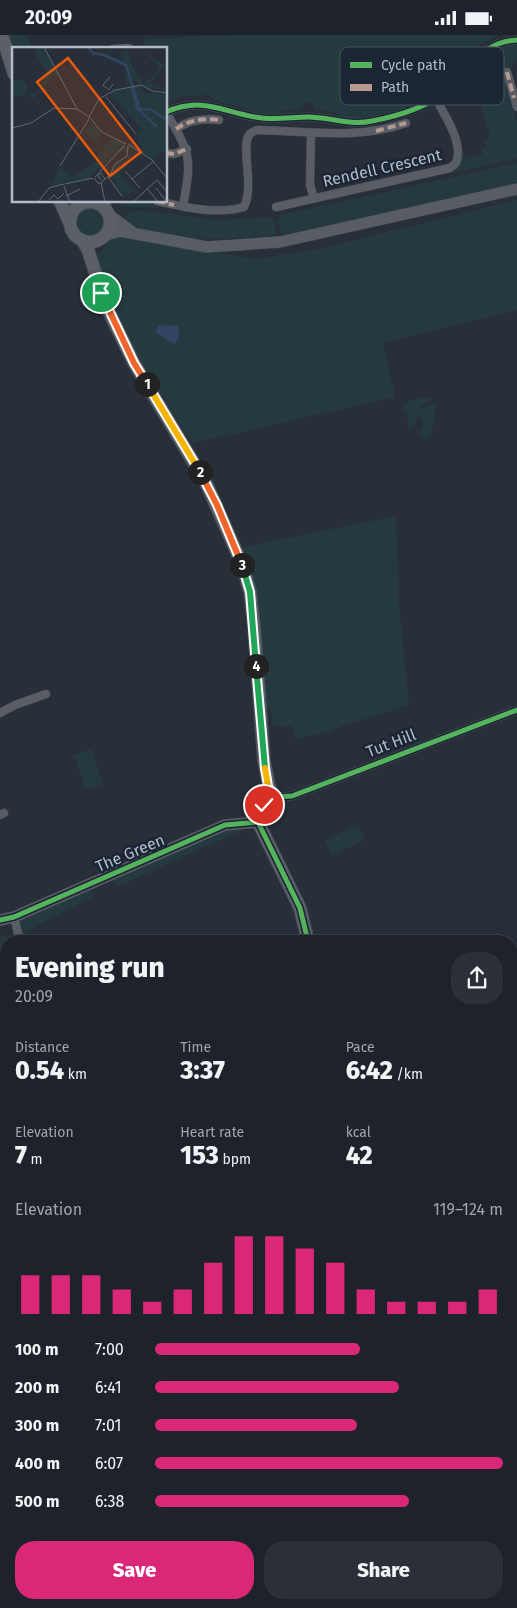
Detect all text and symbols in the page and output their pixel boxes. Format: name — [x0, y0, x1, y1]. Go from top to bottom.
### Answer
text: 20:09 — [25, 6, 72, 29]
inset map — [12, 47, 168, 203]
legend — [340, 47, 504, 105]
text: Cycle path — [381, 57, 446, 74]
text: Path — [381, 79, 409, 96]
street label: Rendell Crescent — [321, 145, 443, 191]
pin — [80, 272, 122, 314]
icon: arrive — [87, 279, 115, 307]
pin: 1 — [134, 371, 160, 397]
text: 1 — [144, 376, 151, 393]
pin: 2 — [188, 459, 212, 485]
text: 2 — [197, 464, 204, 481]
pin: 3 — [230, 553, 254, 577]
text: 3 — [239, 557, 246, 574]
pin: 4 — [244, 653, 268, 679]
text: 4 — [253, 658, 260, 675]
street label: Tut Hill — [363, 725, 419, 761]
pin — [243, 784, 285, 826]
icon: check — [250, 791, 278, 819]
street label: The Green — [93, 830, 167, 876]
text: Evening run — [15, 951, 165, 984]
button: share — [451, 952, 503, 1004]
text: 20:09 — [15, 987, 53, 1006]
text: Distance — [15, 1039, 69, 1056]
text: Time — [180, 1039, 211, 1056]
text: Pace — [346, 1039, 375, 1056]
text: 0.54 — [15, 1056, 64, 1086]
text: 3:37 — [180, 1056, 225, 1086]
text: 6:42 — [346, 1056, 393, 1086]
text: km — [64, 1066, 87, 1083]
text: /km — [393, 1066, 423, 1083]
text: Elevation — [15, 1124, 74, 1141]
text: Heart rate — [180, 1124, 244, 1141]
text: kcal — [346, 1124, 371, 1141]
text: 7 — [15, 1141, 27, 1171]
text: 153 — [180, 1141, 219, 1171]
text: 42 — [346, 1141, 373, 1171]
text: m — [27, 1151, 43, 1168]
text: bpm — [219, 1151, 251, 1168]
text: Elevation — [15, 1200, 82, 1219]
text: 119–124 m — [433, 1200, 503, 1219]
text: 100 m — [15, 1340, 58, 1359]
text: 7:00 — [95, 1340, 124, 1359]
text: 200 m — [15, 1378, 59, 1397]
text: 6:41 — [95, 1378, 122, 1397]
text: 300 m — [15, 1416, 59, 1435]
text: 7:01 — [95, 1416, 121, 1435]
text: 400 m — [15, 1454, 60, 1473]
text: 6:07 — [95, 1454, 123, 1473]
text: 500 m — [15, 1492, 60, 1511]
text: 6:38 — [95, 1492, 124, 1511]
button: Save — [15, 1541, 254, 1599]
button: Share — [264, 1541, 503, 1599]

